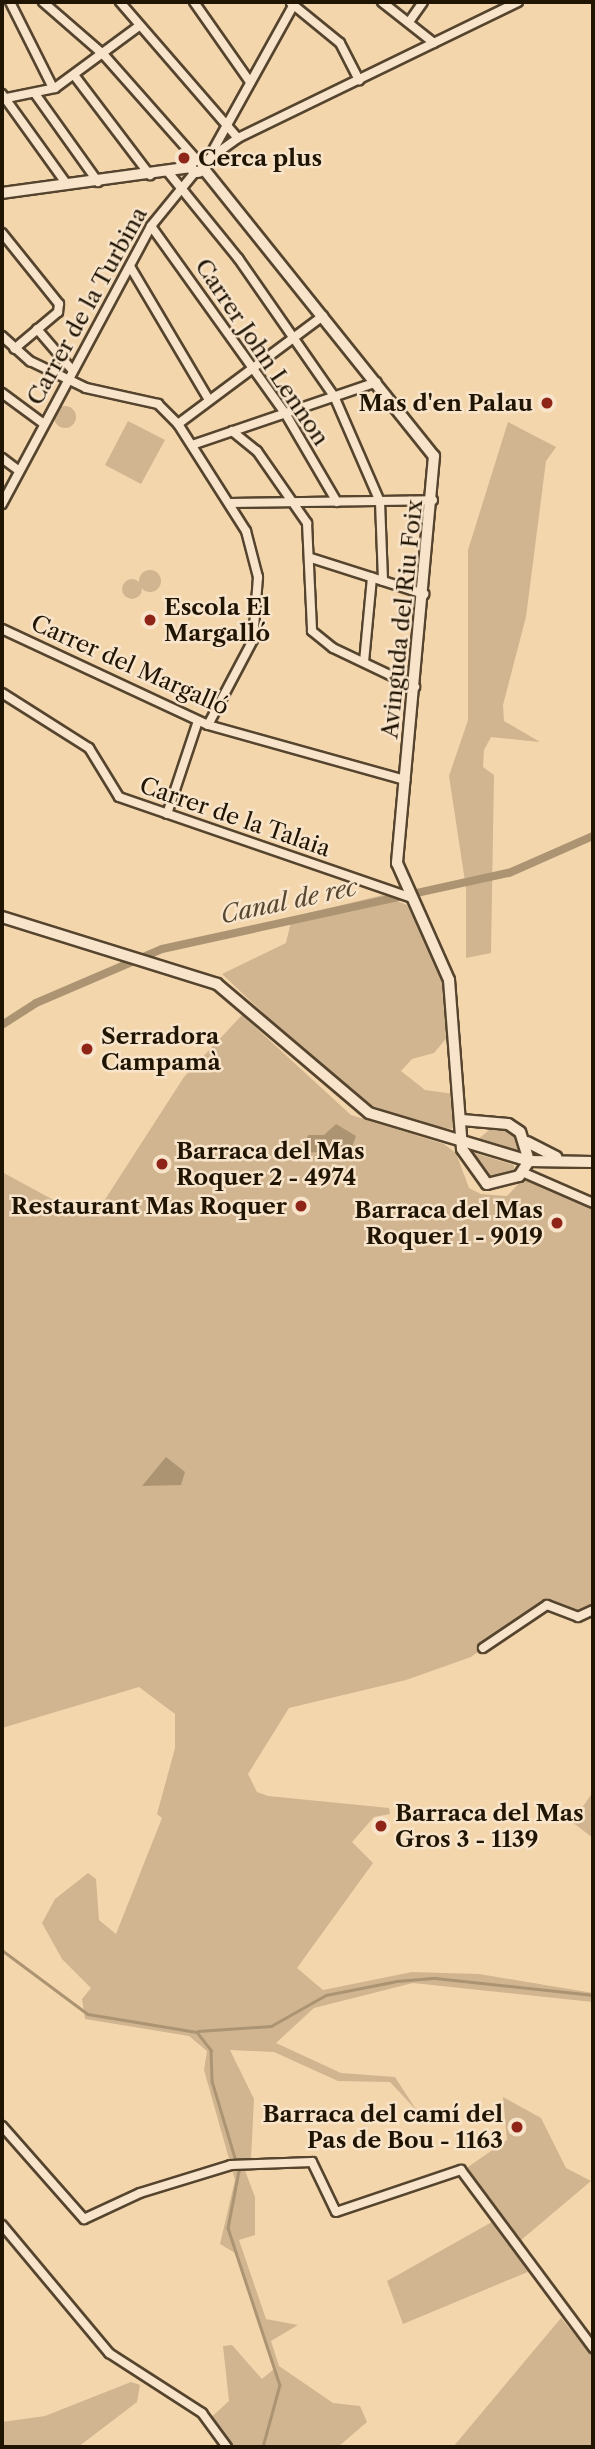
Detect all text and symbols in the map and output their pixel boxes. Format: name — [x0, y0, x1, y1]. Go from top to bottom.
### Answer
place label: Cerca plus — [198, 144, 322, 172]
marker: Cerca plus — [176, 150, 192, 166]
street label: Carrer de la Turbina — [21, 202, 153, 410]
street label: Carrer John Lennon — [189, 253, 335, 451]
place label: Mas d'en Palau — [358, 389, 533, 417]
marker: Mas d'en Palau — [539, 395, 555, 411]
street label: Avinguda del Riu Foix — [376, 498, 428, 740]
place label: Escola El Margalló — [164, 593, 271, 647]
street label: Carrer del Margalló — [27, 609, 233, 721]
marker: Escola El Margalló — [142, 612, 158, 628]
street label: Carrer de la Talaia — [135, 771, 335, 863]
water label: Canal de rec — [218, 872, 360, 930]
place label: Serradora Campamà — [101, 1022, 221, 1076]
marker: Serradora Campamà — [79, 1041, 95, 1057]
place label: Barraca del Mas Roquer 2 - 4974 — [176, 1137, 365, 1191]
marker: Barraca del Mas Roquer 2 - 4974 — [154, 1156, 170, 1172]
place label: Restaurant Mas Roquer — [11, 1192, 287, 1220]
place label: Barraca del Mas Roquer 1 - 9019 — [354, 1196, 543, 1250]
marker: Restaurant Mas Roquer — [293, 1198, 309, 1214]
marker: Barraca del Mas Roquer 1 - 9019 — [549, 1215, 565, 1231]
place label: Barraca del Mas Gros 3 - 1139 — [395, 1799, 584, 1853]
marker: Barraca del Mas Gros 3 - 1139 — [373, 1818, 389, 1834]
place label: Barraca del camí del Pas de Bou - 1163 — [262, 2100, 503, 2154]
marker: Barraca del camí del Pas de Bou - 1163 — [509, 2119, 525, 2135]

